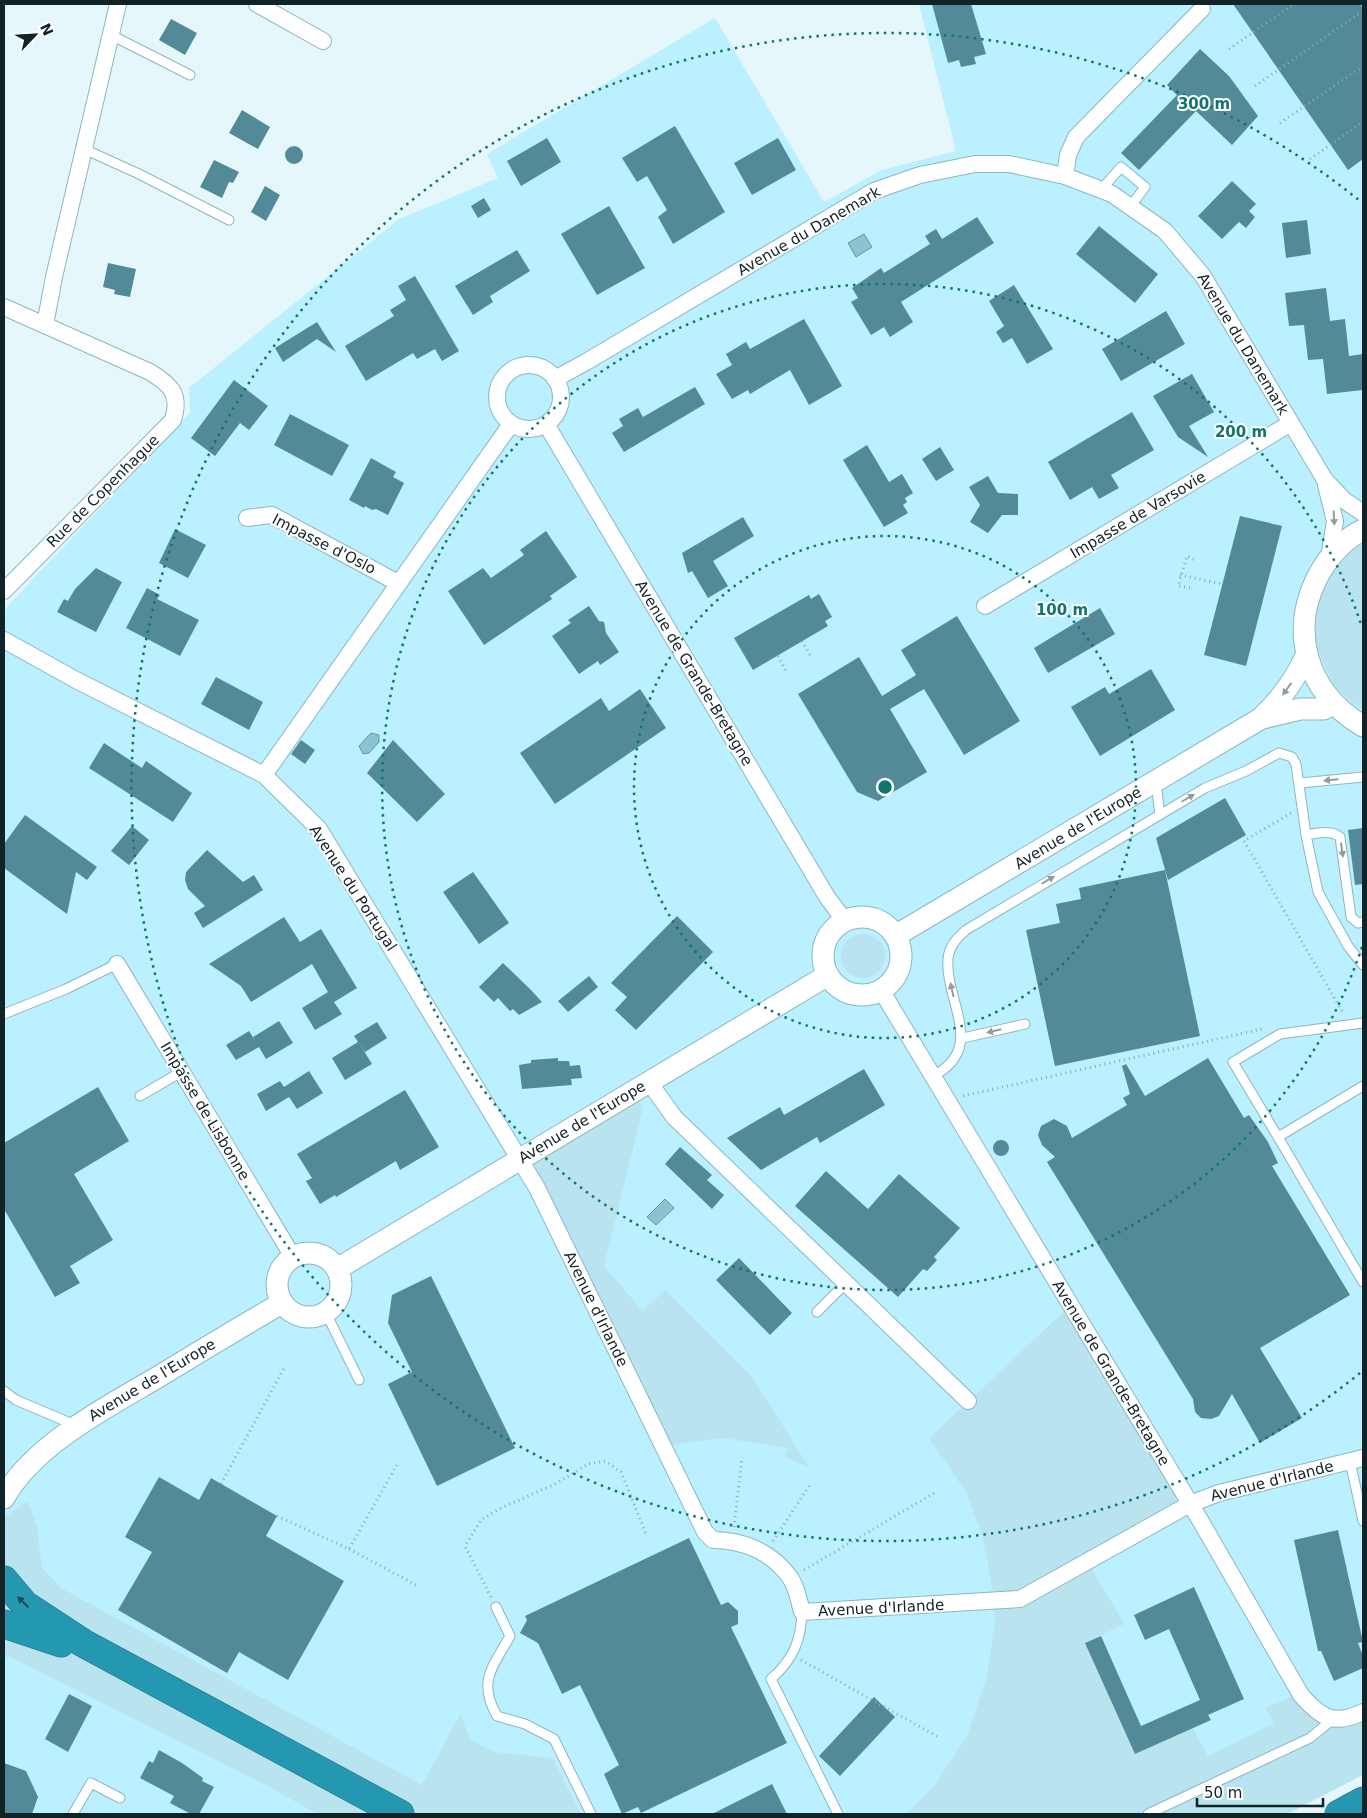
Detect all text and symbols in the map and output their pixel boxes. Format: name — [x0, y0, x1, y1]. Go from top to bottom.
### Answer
north arrow — [10, 10, 60, 60]
text: N — [37, 21, 57, 38]
text: 300 m — [1178, 95, 1230, 113]
street label: Avenue du Danemark — [734, 182, 884, 279]
street label: Avenue du Danemark — [1193, 270, 1293, 419]
text: 200 m — [1215, 423, 1267, 441]
street label: Rue de Copenhague — [43, 431, 163, 551]
street label: Impasse de Varsovie — [1067, 467, 1209, 563]
street label: Impasse d'Oslo — [269, 510, 379, 578]
one-way arrow — [1330, 511, 1338, 527]
street label: Avenue de Grande-Bretagne — [631, 577, 757, 769]
text: 100 m — [1036, 601, 1088, 619]
one-way arrow — [1282, 683, 1292, 696]
one-way arrow — [1323, 776, 1339, 784]
centre of rings — [876, 778, 894, 796]
street label: Avenue de l'Europe — [1011, 783, 1145, 873]
one-way arrow — [1181, 794, 1195, 803]
street label: Avenue du Portugal — [306, 822, 400, 954]
one-way arrow — [1338, 843, 1346, 859]
one-way arrow — [1041, 876, 1054, 885]
one-way arrow — [948, 983, 956, 998]
one-way arrow — [986, 1027, 1002, 1035]
street label: Impasse de Lisbonne — [157, 1039, 253, 1183]
street label: Avenue de l'Europe — [515, 1077, 649, 1167]
street label: Avenue d'Irlande — [560, 1248, 632, 1370]
street label: Avenue de Grande-Bretagne — [1048, 1277, 1174, 1469]
street label: Avenue de l'Europe — [85, 1335, 219, 1425]
street label: Avenue d'Irlande — [1209, 1457, 1335, 1505]
one-way arrow — [17, 1596, 29, 1608]
street label: Avenue d'Irlande — [817, 1596, 945, 1620]
scale bar — [1197, 1776, 1323, 1808]
text: 50 m — [1204, 1784, 1242, 1802]

